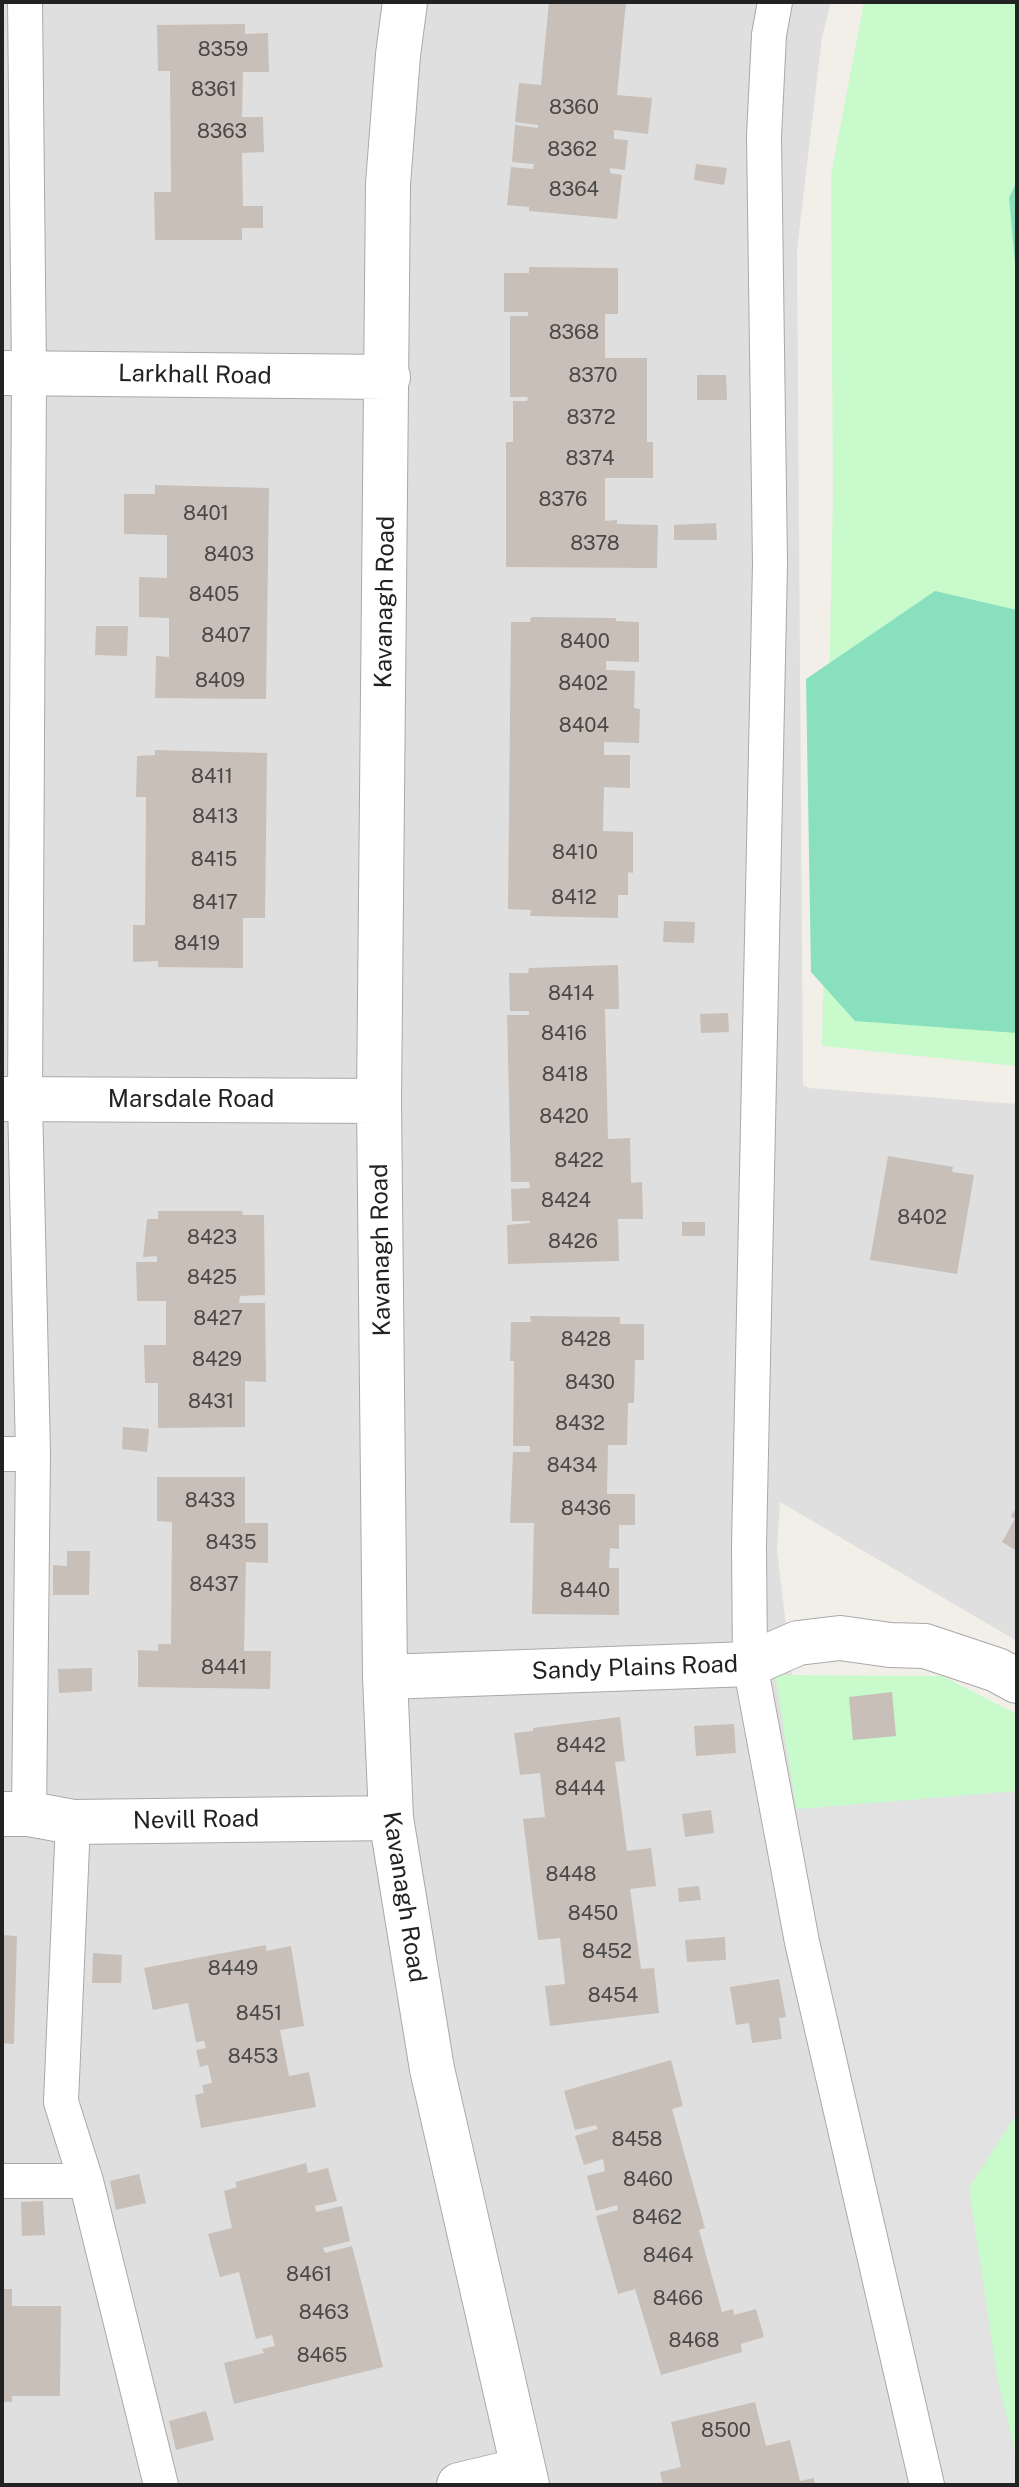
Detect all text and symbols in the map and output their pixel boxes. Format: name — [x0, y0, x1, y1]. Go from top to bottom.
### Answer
house number: 8359 — [198, 38, 248, 62]
house number: 8361 — [191, 78, 237, 102]
house number: 8360 — [549, 96, 599, 120]
house number: 8363 — [197, 120, 247, 144]
house number: 8362 — [547, 138, 597, 162]
house number: 8364 — [549, 178, 599, 202]
house number: 8368 — [549, 321, 599, 345]
street label: Larkhall Road — [118, 359, 272, 391]
house number: 8370 — [569, 364, 617, 388]
house number: 8372 — [566, 406, 616, 430]
house number: 8374 — [565, 447, 615, 471]
house number: 8376 — [538, 488, 588, 512]
house number: 8401 — [183, 502, 229, 526]
street label: Kavanagh Road — [369, 515, 401, 689]
house number: 8378 — [570, 532, 620, 556]
house number: 8403 — [204, 543, 254, 567]
house number: 8405 — [189, 583, 239, 607]
house number: 8407 — [201, 624, 251, 648]
house number: 8400 — [560, 630, 610, 654]
house number: 8409 — [195, 669, 245, 693]
house number: 8402 — [558, 672, 608, 696]
house number: 8404 — [559, 714, 609, 738]
house number: 8411 — [191, 765, 233, 789]
house number: 8413 — [192, 805, 238, 829]
house number: 8410 — [552, 841, 598, 865]
house number: 8415 — [191, 848, 237, 872]
house number: 8412 — [551, 886, 597, 910]
house number: 8417 — [192, 891, 238, 915]
house number: 8419 — [174, 932, 220, 956]
house number: 8414 — [548, 982, 594, 1006]
house number: 8416 — [541, 1022, 587, 1046]
house number: 8418 — [542, 1063, 588, 1087]
street label: Marsdale Road — [108, 1086, 274, 1114]
house number: 8420 — [539, 1105, 589, 1129]
house number: 8422 — [554, 1149, 604, 1173]
street label: Kavanagh Road — [365, 1163, 397, 1337]
house number: 8424 — [541, 1189, 591, 1213]
house number: 8402 — [897, 1206, 947, 1230]
house number: 8423 — [187, 1226, 237, 1250]
house number: 8426 — [548, 1230, 598, 1254]
house number: 8425 — [187, 1266, 237, 1290]
house number: 8427 — [193, 1307, 243, 1331]
house number: 8428 — [561, 1328, 611, 1352]
house number: 8429 — [192, 1348, 242, 1372]
house number: 8430 — [565, 1371, 615, 1395]
house number: 8431 — [188, 1390, 234, 1414]
house number: 8432 — [555, 1412, 605, 1436]
house number: 8434 — [547, 1454, 597, 1478]
house number: 8433 — [185, 1489, 235, 1513]
house number: 8436 — [561, 1497, 611, 1521]
house number: 8435 — [206, 1531, 256, 1555]
house number: 8437 — [189, 1573, 239, 1597]
house number: 8440 — [560, 1579, 610, 1603]
street label: Sandy Plains Road — [531, 1650, 739, 1686]
house number: 8441 — [201, 1656, 247, 1680]
house number: 8442 — [556, 1734, 606, 1758]
house number: 8444 — [555, 1777, 605, 1801]
street label: Nevill Road — [133, 1804, 259, 1836]
street label: Kavanagh Road — [376, 1809, 432, 1985]
house number: 8448 — [545, 1863, 597, 1887]
house number: 8450 — [568, 1902, 618, 1926]
house number: 8452 — [582, 1940, 632, 1964]
house number: 8449 — [208, 1957, 258, 1981]
house number: 8454 — [588, 1984, 638, 2008]
house number: 8451 — [236, 2002, 282, 2026]
house number: 8453 — [228, 2045, 278, 2069]
house number: 8458 — [611, 2128, 663, 2152]
house number: 8460 — [623, 2168, 673, 2192]
house number: 8462 — [632, 2206, 682, 2230]
house number: 8464 — [643, 2244, 693, 2268]
house number: 8461 — [286, 2263, 332, 2287]
house number: 8466 — [653, 2287, 703, 2311]
house number: 8463 — [299, 2301, 349, 2325]
house number: 8468 — [669, 2329, 719, 2353]
house number: 8465 — [297, 2344, 347, 2368]
house number: 8500 — [701, 2419, 751, 2443]

